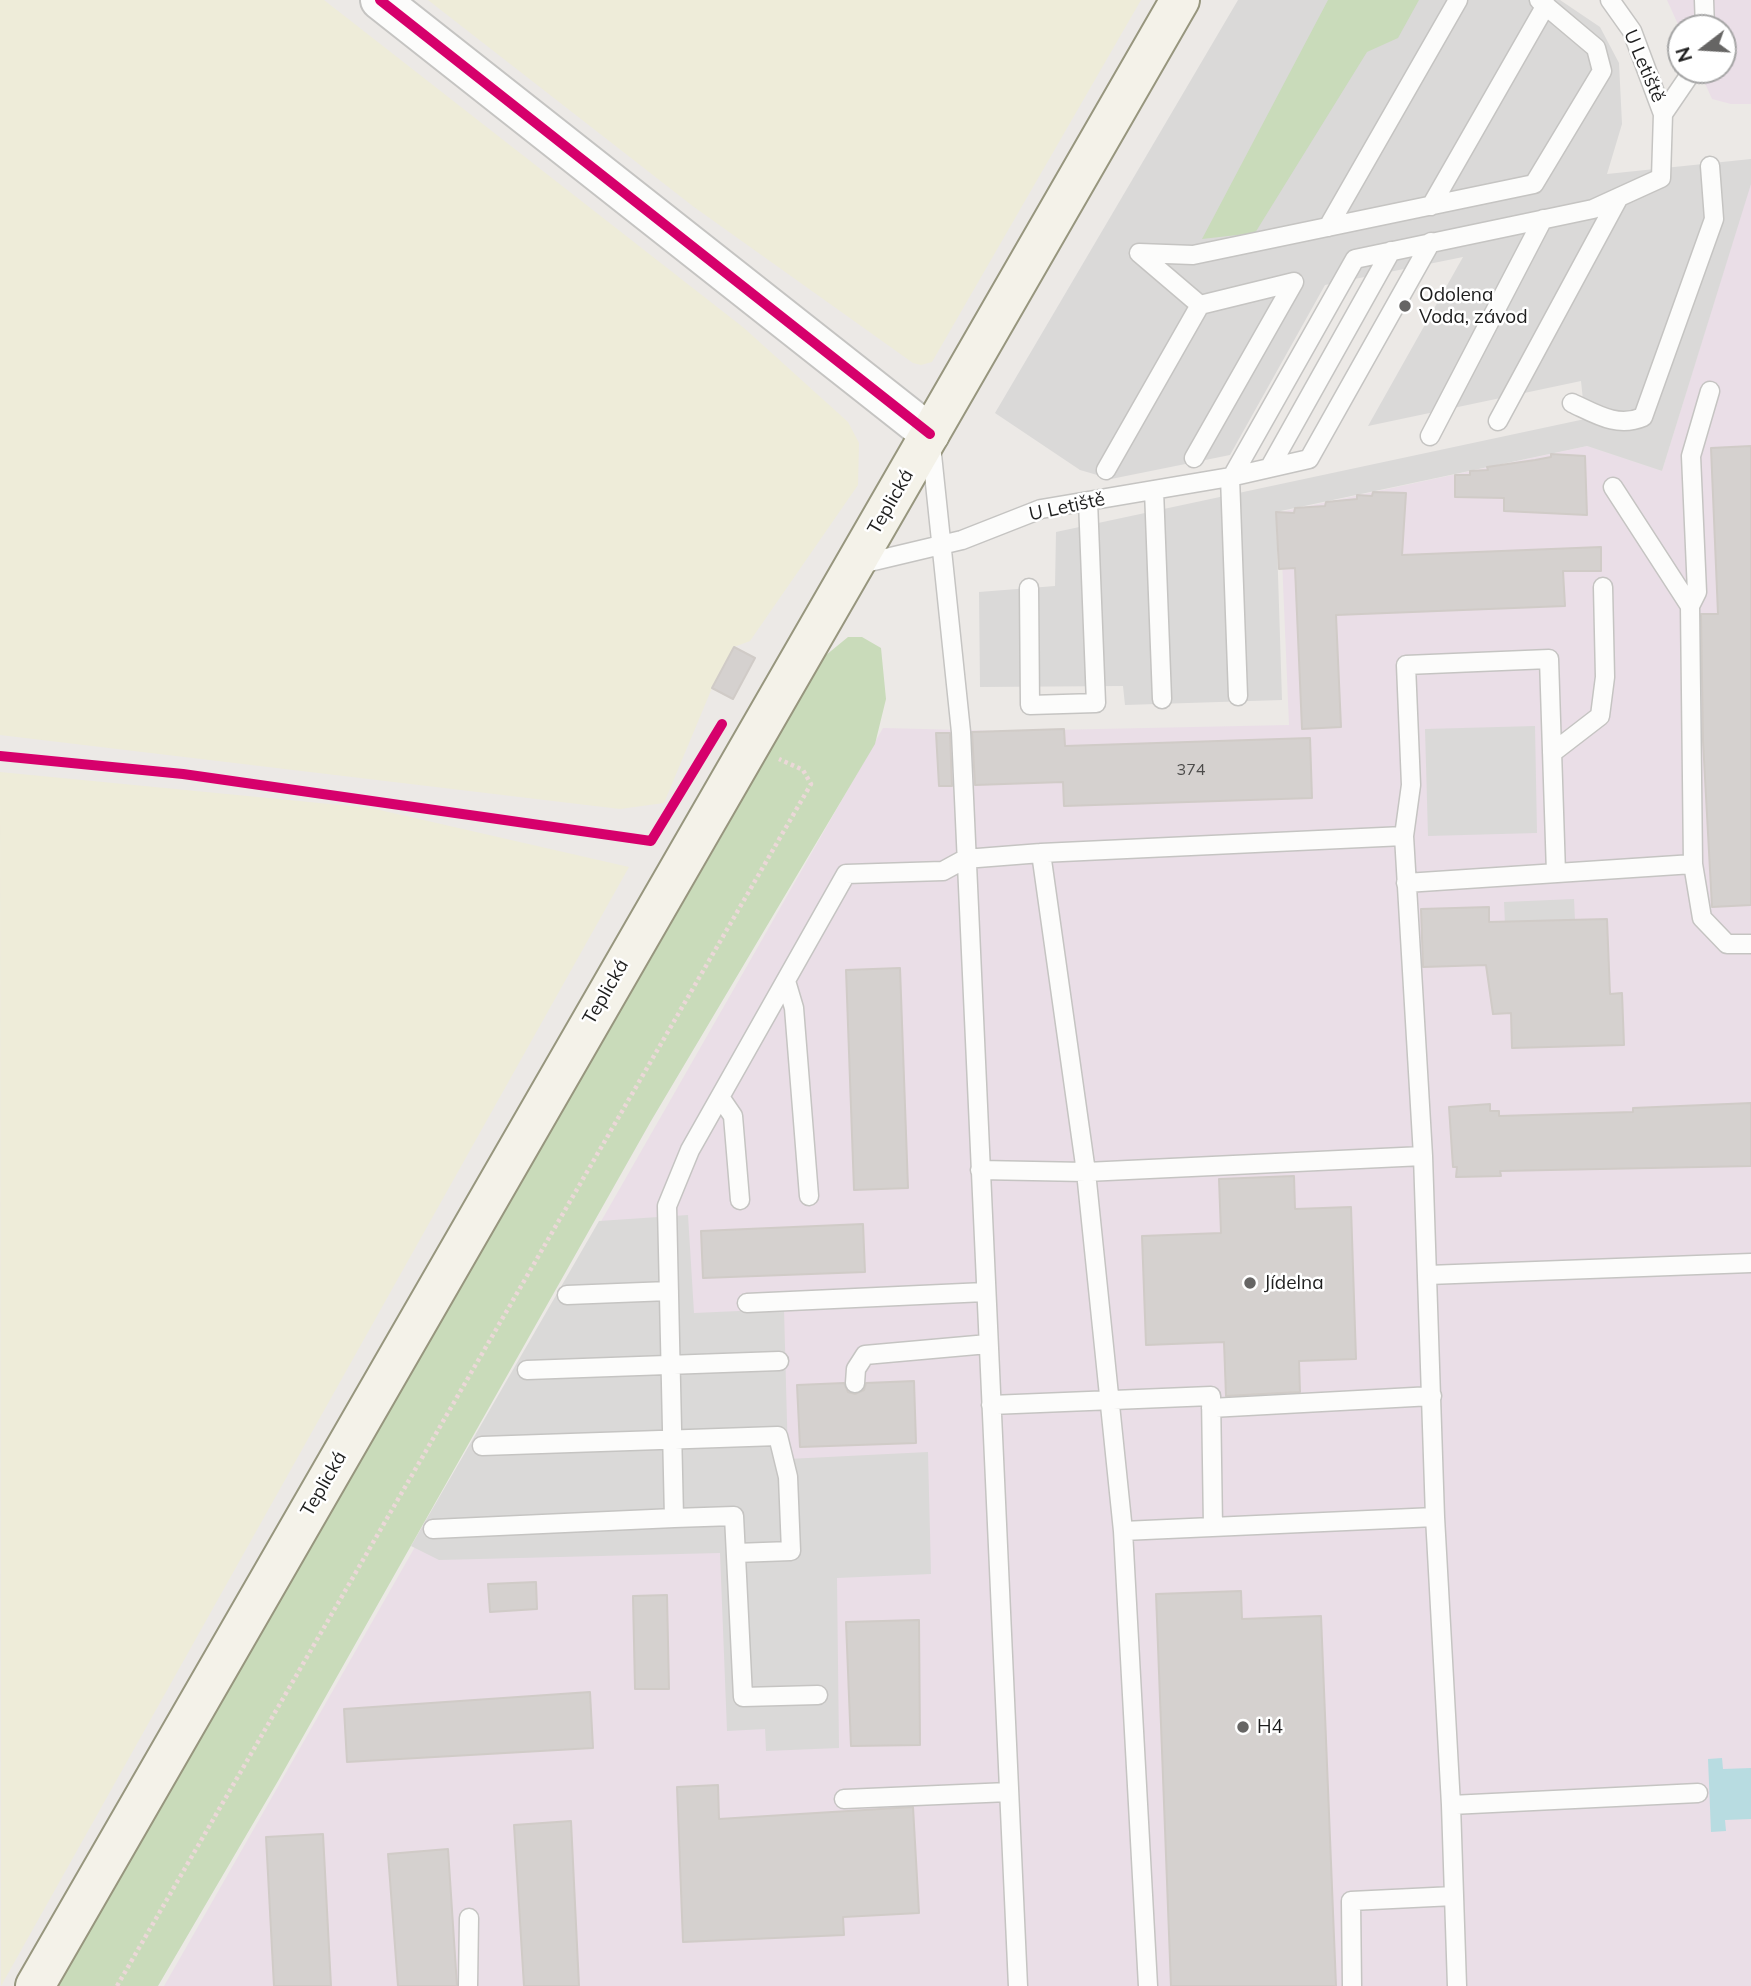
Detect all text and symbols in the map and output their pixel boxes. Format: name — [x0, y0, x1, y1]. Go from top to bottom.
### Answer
north arrow — [1667, 14, 1737, 84]
street label: U Letiště — [1619, 26, 1669, 106]
text: N — [1670, 44, 1697, 65]
place label: Odolena Voda, závod — [1419, 284, 1528, 328]
marker: Odolena Voda, závod — [1397, 298, 1413, 314]
street label: Teplická — [863, 465, 919, 539]
street label: U Letiště — [1027, 488, 1107, 526]
house number: 374 — [1177, 760, 1205, 780]
street label: Teplická — [578, 955, 634, 1029]
place label: Jídelna — [1264, 1272, 1324, 1294]
marker: Jídelna — [1242, 1275, 1258, 1291]
street label: Teplická — [296, 1447, 352, 1521]
place label: H4 — [1257, 1716, 1283, 1738]
marker: H4 — [1235, 1719, 1251, 1735]

